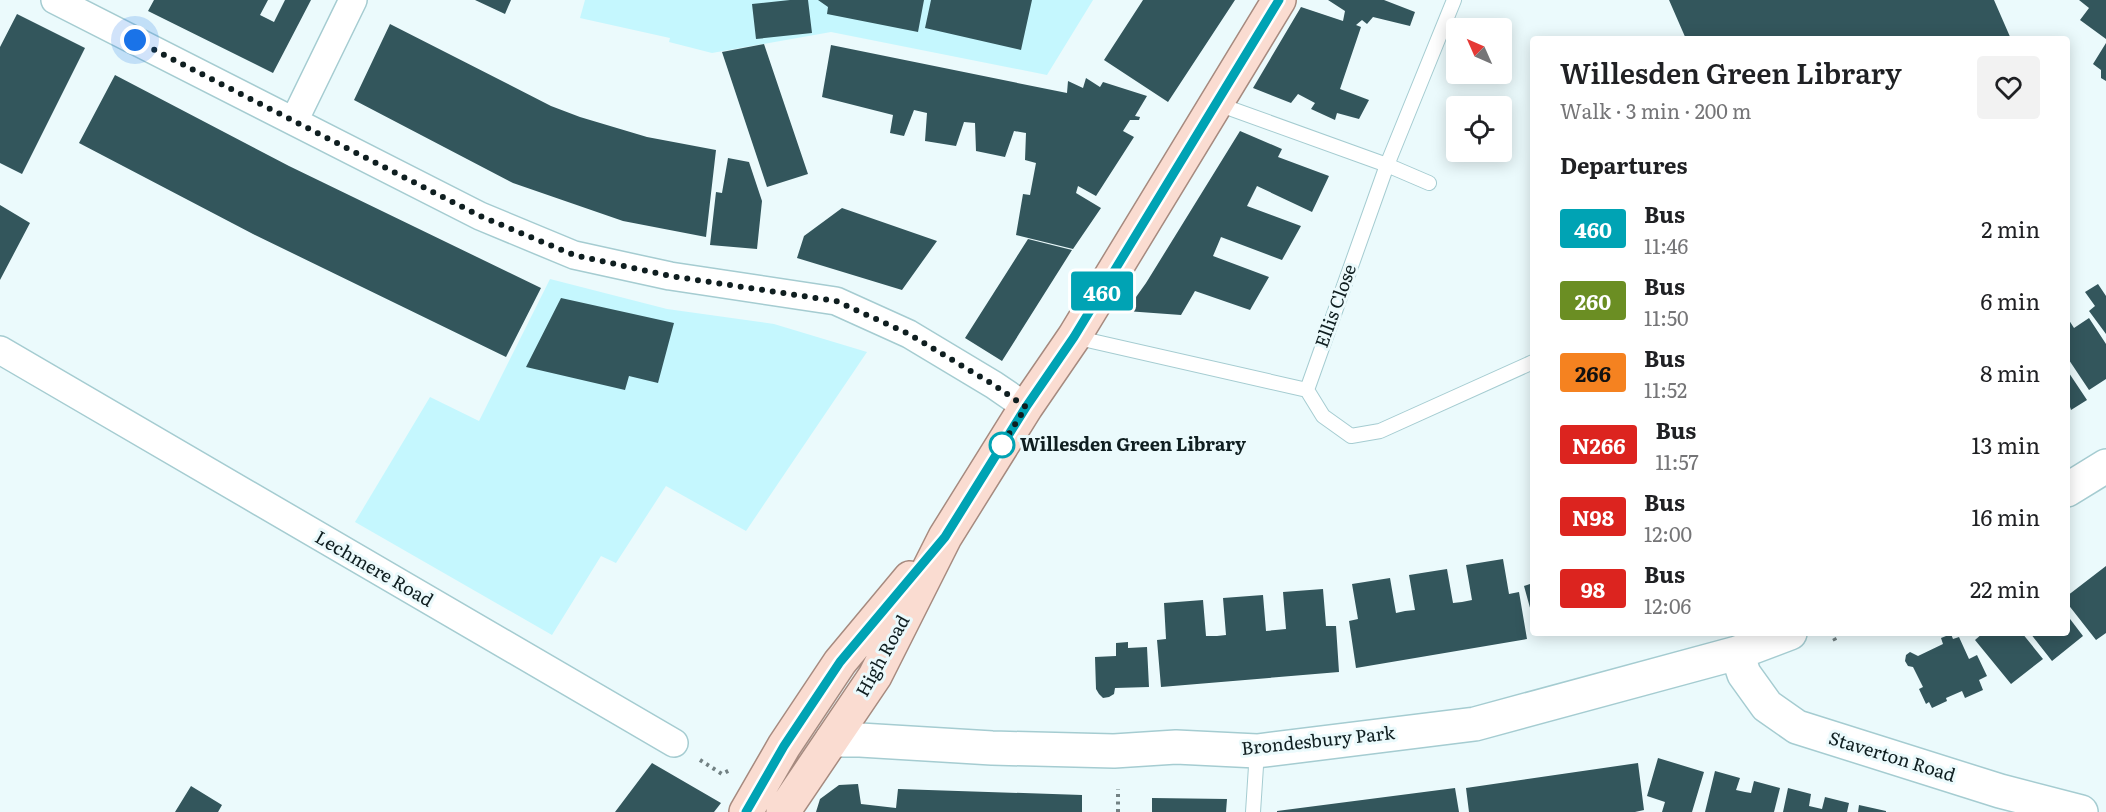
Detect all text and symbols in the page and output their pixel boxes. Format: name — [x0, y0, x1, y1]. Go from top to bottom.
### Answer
north arrow — [1446, 18, 1512, 84]
map controls — [1446, 18, 1512, 162]
your location — [120, 25, 150, 55]
text: Willesden Green Library — [1560, 51, 1902, 93]
button: heart — [1977, 56, 2040, 119]
text: Walk · 3 min · 200 m — [1560, 95, 1751, 125]
button: locate — [1446, 96, 1512, 162]
text: Departures — [1560, 148, 1687, 181]
text: Bus — [1644, 197, 1685, 230]
text: 2 min — [1981, 212, 2040, 245]
text: 460 — [1574, 213, 1612, 244]
text: 11:46 — [1644, 230, 1688, 260]
street label: Ellis Close — [1307, 260, 1362, 351]
text: Bus — [1644, 269, 1685, 302]
line badge: 460 — [1068, 272, 1136, 310]
text: 460 — [1083, 276, 1121, 307]
text: 6 min — [1981, 284, 2040, 317]
text: 260 — [1575, 285, 1611, 316]
text: 11:50 — [1644, 302, 1689, 332]
text: Bus — [1644, 341, 1685, 374]
text: 8 min — [1980, 356, 2040, 389]
text: 266 — [1575, 357, 1611, 388]
text: 11:52 — [1644, 374, 1687, 404]
text: Bus — [1655, 413, 1696, 446]
text: 13 min — [1971, 428, 2040, 461]
text: N266 — [1572, 429, 1625, 460]
place label: Willesden Green Library — [1020, 430, 1246, 457]
marker: Willesden Green Library — [989, 432, 1015, 458]
text: 11:57 — [1655, 446, 1699, 476]
text: Bus — [1644, 485, 1685, 518]
text: 16 min — [1972, 500, 2040, 533]
text: N98 — [1572, 501, 1614, 532]
text: 12:00 — [1644, 518, 1692, 548]
street label: Lechmere Road — [310, 523, 439, 613]
text: Bus — [1644, 557, 1685, 590]
text: 22 min — [1970, 572, 2040, 605]
text: 98 — [1581, 573, 1605, 604]
text: 12:06 — [1644, 590, 1691, 620]
street label: High Road — [848, 609, 915, 701]
street label: Brondesbury Park — [1240, 718, 1397, 761]
street label: Staverton Road — [1826, 723, 1959, 788]

